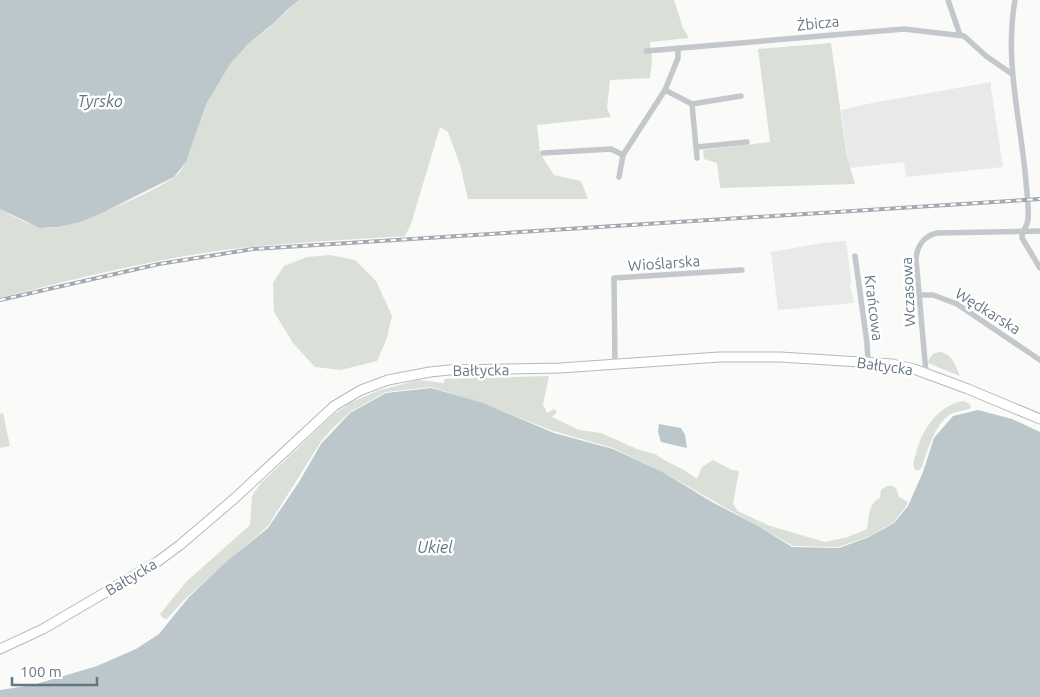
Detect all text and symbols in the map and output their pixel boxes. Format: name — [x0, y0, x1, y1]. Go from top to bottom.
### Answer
street label: Żbicza — [796, 12, 840, 34]
water label: Tyrsko — [77, 92, 123, 110]
street label: Wioślarska — [627, 252, 701, 274]
street label: Wczasowa — [898, 257, 918, 327]
street label: Krańcowa — [862, 274, 886, 342]
street label: Wędkarska — [952, 284, 1024, 338]
street label: Bałtycka — [856, 354, 914, 378]
street label: Bałtycka — [453, 361, 509, 379]
water label: Ukiel — [417, 538, 453, 556]
street label: Bałtycka — [102, 555, 160, 599]
scale bar — [12, 654, 98, 686]
text: 100 m — [20, 663, 62, 680]

